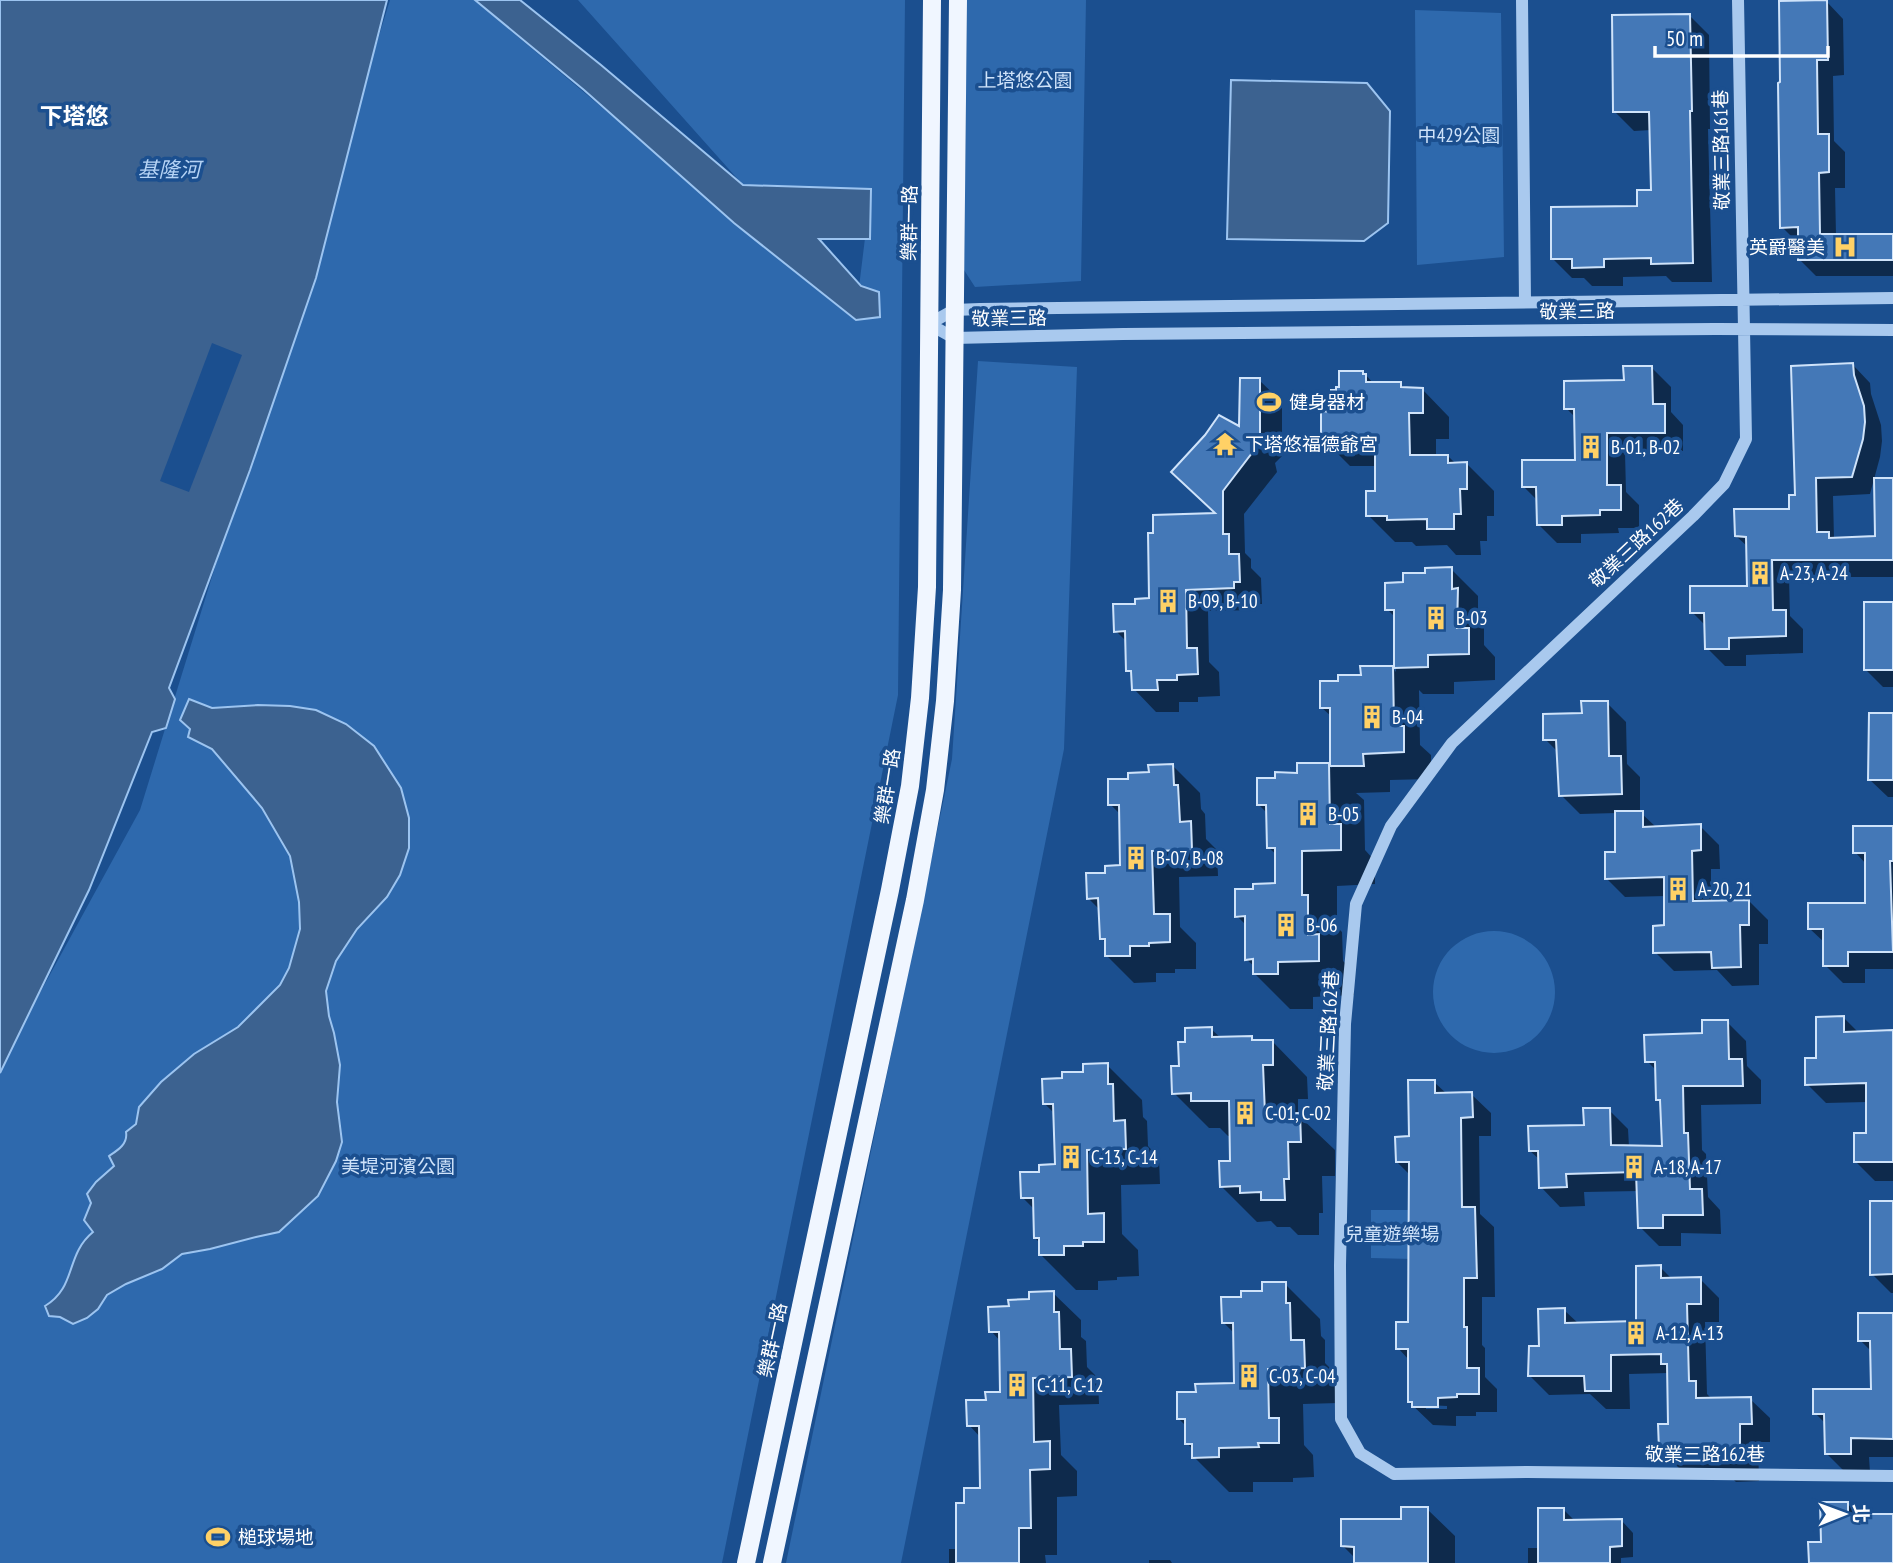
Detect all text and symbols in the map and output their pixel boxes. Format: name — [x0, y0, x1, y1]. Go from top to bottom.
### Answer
scale bar — [1655, 14, 1828, 58]
text: 50 m — [1666, 25, 1703, 52]
park label: 上塔悠公園 — [977, 68, 1073, 92]
street label: 敬業三路161巷 — [1708, 89, 1734, 211]
district label: 下塔悠 — [40, 101, 109, 130]
park label: 中429公園 — [1418, 123, 1500, 147]
water label: 基隆河 — [138, 156, 204, 183]
street label: 樂群一路 — [896, 185, 922, 261]
hospital icon: 英爵醫美 — [1831, 233, 1859, 261]
place label: 英爵醫美 — [1749, 235, 1825, 259]
street label: 敬業三路 — [1539, 298, 1615, 324]
street label: 敬業三路 — [971, 305, 1047, 331]
sports icon: 健身器材 — [1255, 388, 1283, 416]
place label: 健身器材 — [1289, 390, 1365, 414]
temple icon: 下塔悠福德爺宮 — [1211, 430, 1239, 458]
place label: 下塔悠福德爺宮 — [1245, 432, 1378, 456]
building icon: B-01, B-02 — [1577, 433, 1605, 461]
place label: B-01, B-02 — [1611, 435, 1680, 459]
street label: 敬業三路162巷 — [1584, 493, 1688, 593]
building icon: A-23, A-24 — [1746, 559, 1774, 587]
place label: A-23, A-24 — [1780, 561, 1848, 585]
building icon: B-09, B-10 — [1154, 587, 1182, 615]
place label: B-09, B-10 — [1188, 589, 1257, 613]
building icon: B-03 — [1422, 604, 1450, 632]
place label: B-03 — [1456, 606, 1488, 630]
building icon: B-04 — [1358, 703, 1386, 731]
place label: B-04 — [1392, 705, 1424, 729]
street label: 樂群一路 — [869, 747, 905, 825]
building icon: B-05 — [1294, 800, 1322, 828]
place label: B-05 — [1328, 802, 1360, 826]
building icon: B-07, B-08 — [1122, 844, 1150, 872]
place label: B-07, B-08 — [1156, 846, 1224, 870]
building icon: A-20, 21 — [1664, 875, 1692, 903]
place label: A-20, 21 — [1698, 877, 1752, 901]
building icon: B-06 — [1272, 911, 1300, 939]
place label: B-06 — [1306, 913, 1338, 937]
street label: 敬業三路162巷 — [1313, 970, 1343, 1092]
building icon: C-01, C-02 — [1231, 1099, 1259, 1127]
place label: C-01, C-02 — [1265, 1101, 1332, 1125]
building icon: C-13, C-14 — [1057, 1143, 1085, 1171]
place label: C-13, C-14 — [1091, 1145, 1158, 1169]
building icon: A-18, A-17 — [1620, 1153, 1648, 1181]
park label: 美堤河濱公園 — [341, 1154, 455, 1178]
place label: A-18, A-17 — [1654, 1155, 1722, 1179]
park label: 兒童遊樂場 — [1344, 1222, 1440, 1246]
street label: 樂群一路 — [752, 1300, 792, 1380]
building icon: A-12, A-13 — [1622, 1319, 1650, 1347]
place label: A-12, A-13 — [1656, 1321, 1724, 1345]
building icon: C-03, C-04 — [1235, 1362, 1263, 1390]
place label: C-03, C-04 — [1269, 1364, 1336, 1388]
building icon: C-11, C-12 — [1003, 1371, 1031, 1399]
place label: C-11, C-12 — [1037, 1373, 1104, 1397]
street label: 敬業三路162巷 — [1645, 1442, 1765, 1466]
north arrow — [1809, 1479, 1879, 1549]
text: 北 — [1849, 1504, 1873, 1523]
sports icon: 槌球場地 — [204, 1523, 232, 1551]
place label: 槌球場地 — [238, 1525, 314, 1549]

